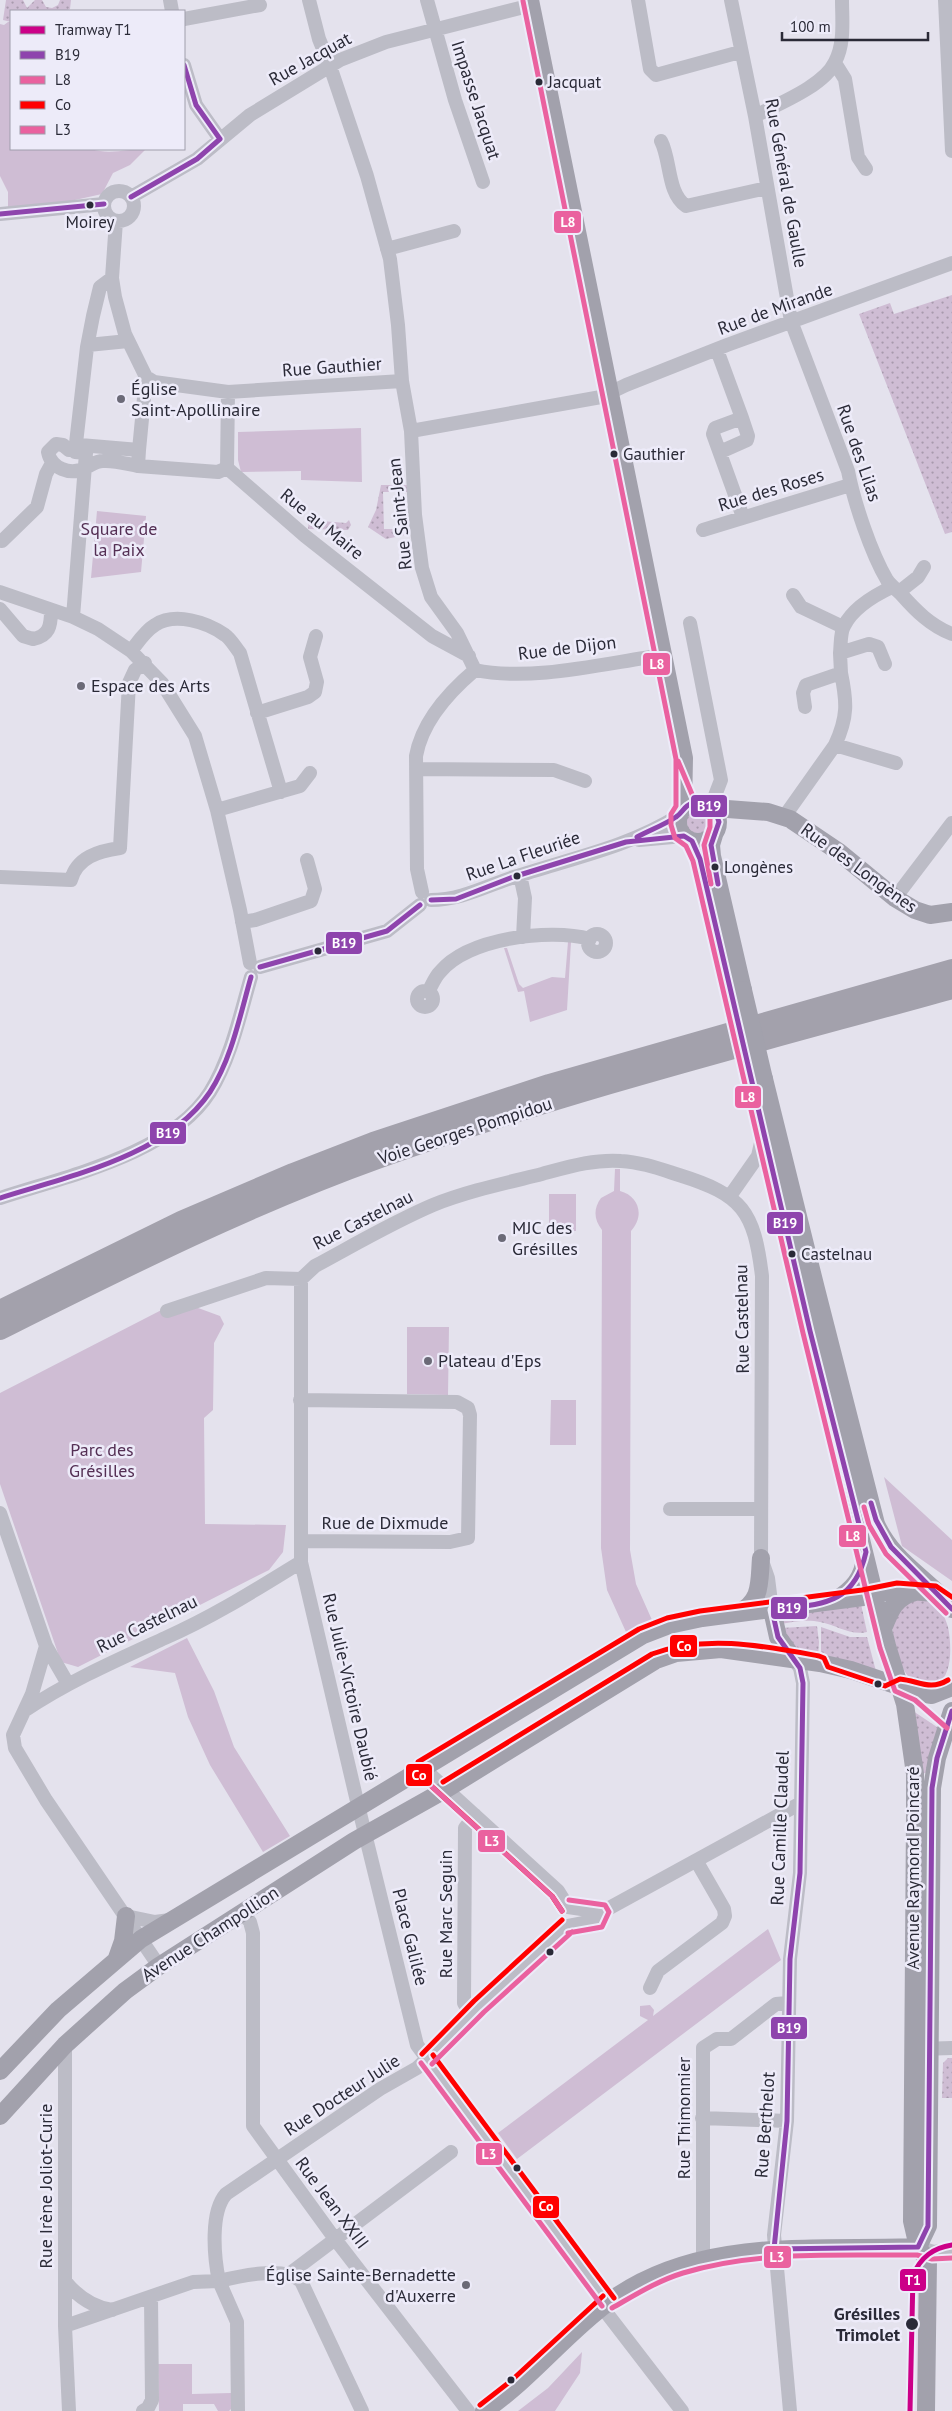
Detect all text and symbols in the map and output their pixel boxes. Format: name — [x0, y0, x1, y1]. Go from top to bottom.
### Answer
legend — [10, 10, 185, 150]
scale bar — [782, 10, 928, 42]
text: 100 m — [790, 17, 831, 36]
text: Tramway T1 — [55, 20, 131, 39]
street label: Rue Jacquat — [265, 27, 355, 91]
street label: Impasse Jacquat — [446, 37, 507, 162]
text: B19 — [55, 45, 80, 64]
text: L8 — [55, 70, 71, 89]
place label: Jacquat — [547, 71, 601, 93]
marker: Jacquat — [534, 77, 544, 87]
text: Co — [55, 95, 71, 114]
street label: Rue Général de Gaulle — [760, 97, 813, 269]
text: L3 — [55, 120, 71, 139]
marker: Moirey — [85, 200, 95, 210]
line badge: L8 — [553, 210, 582, 234]
place label: Moirey — [65, 211, 115, 233]
text: L8 — [560, 213, 576, 231]
street label: Rue de Mirande — [714, 277, 835, 340]
street label: Rue Gauthier — [281, 352, 383, 381]
place label: Église Saint-Apollinaire — [131, 377, 260, 421]
marker: Église Saint-Apollinaire — [115, 393, 127, 405]
street label: Rue des Lilas — [832, 401, 887, 504]
place label: Gauthier — [623, 443, 685, 465]
marker: Gauthier — [609, 449, 619, 459]
street label: Rue Saint-Jean — [382, 457, 417, 571]
street label: Rue des Roses — [715, 463, 826, 516]
street label: Rue au Maire — [276, 483, 369, 564]
park label: Square de la Paix — [81, 517, 157, 561]
street label: Rue de Dijon — [517, 630, 617, 665]
line badge: L8 — [642, 652, 671, 676]
text: L8 — [649, 655, 665, 673]
place label: Espace des Arts — [91, 674, 210, 697]
marker: Espace des Arts — [75, 680, 87, 692]
line badge: B19 — [690, 794, 728, 818]
text: B19 — [697, 797, 721, 815]
street label: Rue des Longènes — [797, 818, 922, 918]
street label: Rue La Fleuriée — [463, 825, 583, 886]
place label: Longènes — [724, 856, 793, 878]
marker: Longènes — [710, 862, 720, 872]
unlabelled marker — [512, 871, 522, 881]
line badge: B19 — [325, 931, 363, 955]
text: B19 — [332, 934, 356, 952]
unlabelled marker — [313, 946, 323, 956]
line badge: L8 — [734, 1085, 762, 1109]
text: L8 — [740, 1088, 756, 1106]
street label: Voie Georges Pompidou — [374, 1091, 555, 1170]
line badge: B19 — [149, 1121, 187, 1145]
text: B19 — [156, 1124, 180, 1142]
street label: Rue Castelnau — [309, 1184, 417, 1255]
line badge: B19 — [766, 1211, 804, 1235]
text: B19 — [773, 1214, 797, 1232]
place label: MJC des Grésilles — [512, 1216, 578, 1260]
marker: MJC des Grésilles — [496, 1232, 508, 1244]
place label: Castelnau — [801, 1243, 872, 1265]
marker: Castelnau — [787, 1249, 797, 1259]
street label: Rue Castelnau — [729, 1264, 754, 1374]
place label: Plateau d'Eps — [438, 1349, 541, 1372]
marker: Plateau d'Eps — [422, 1355, 434, 1367]
park label: Parc des Grésilles — [69, 1438, 135, 1482]
street label: Rue de Dixmude — [322, 1511, 448, 1534]
line badge: L8 — [838, 1524, 867, 1548]
text: L8 — [845, 1527, 861, 1545]
street label: Rue Castelnau — [93, 1589, 201, 1658]
street label: Rue Julie-Victoire Daubié — [318, 1591, 383, 1783]
line badge: B19 — [770, 1596, 808, 1620]
text: B19 — [777, 1599, 801, 1617]
line badge: Co — [669, 1634, 698, 1658]
text: Co — [677, 1637, 692, 1655]
unlabelled marker — [873, 1679, 883, 1689]
street label: Rue Camille Claudel — [765, 1749, 794, 1906]
line badge: Co — [405, 1763, 433, 1787]
text: Co — [412, 1766, 427, 1784]
street label: Avenue Raymond Poincaré — [901, 1766, 924, 1970]
line badge: L3 — [477, 1829, 506, 1853]
text: L3 — [484, 1832, 500, 1850]
street label: Rue Marc Seguin — [434, 1850, 457, 1978]
street label: Avenue Champollion — [137, 1881, 283, 1986]
street label: Place Galilée — [387, 1886, 434, 1988]
unlabelled marker — [545, 1947, 555, 1957]
line badge: B19 — [770, 2016, 808, 2040]
text: B19 — [777, 2019, 801, 2037]
street label: Rue Docteur Julie — [279, 2049, 404, 2141]
street label: Rue Thimonnier — [672, 2057, 695, 2179]
street label: Rue Berthelot — [749, 2071, 780, 2179]
street label: Rue Irène Joliot-Curie — [34, 2104, 57, 2268]
line badge: L3 — [475, 2142, 503, 2166]
text: L3 — [481, 2145, 497, 2163]
street label: Rue Jean XXIII — [290, 2152, 374, 2253]
unlabelled marker — [512, 2163, 522, 2173]
line badge: Co — [532, 2195, 560, 2219]
text: Co — [539, 2197, 554, 2215]
line badge: L3 — [763, 2245, 792, 2269]
text: L3 — [769, 2248, 785, 2266]
place label: Église Sainte-Bernadette d'Auxerre — [266, 2263, 456, 2307]
line badge: T1 — [899, 2268, 927, 2292]
text: T1 — [905, 2271, 921, 2289]
marker: Église Sainte-Bernadette d'Auxerre — [460, 2279, 472, 2291]
place label: Grésilles Trimolet — [834, 2302, 901, 2346]
marker: Grésilles Trimolet — [904, 2316, 920, 2332]
unlabelled marker — [506, 2375, 516, 2385]

